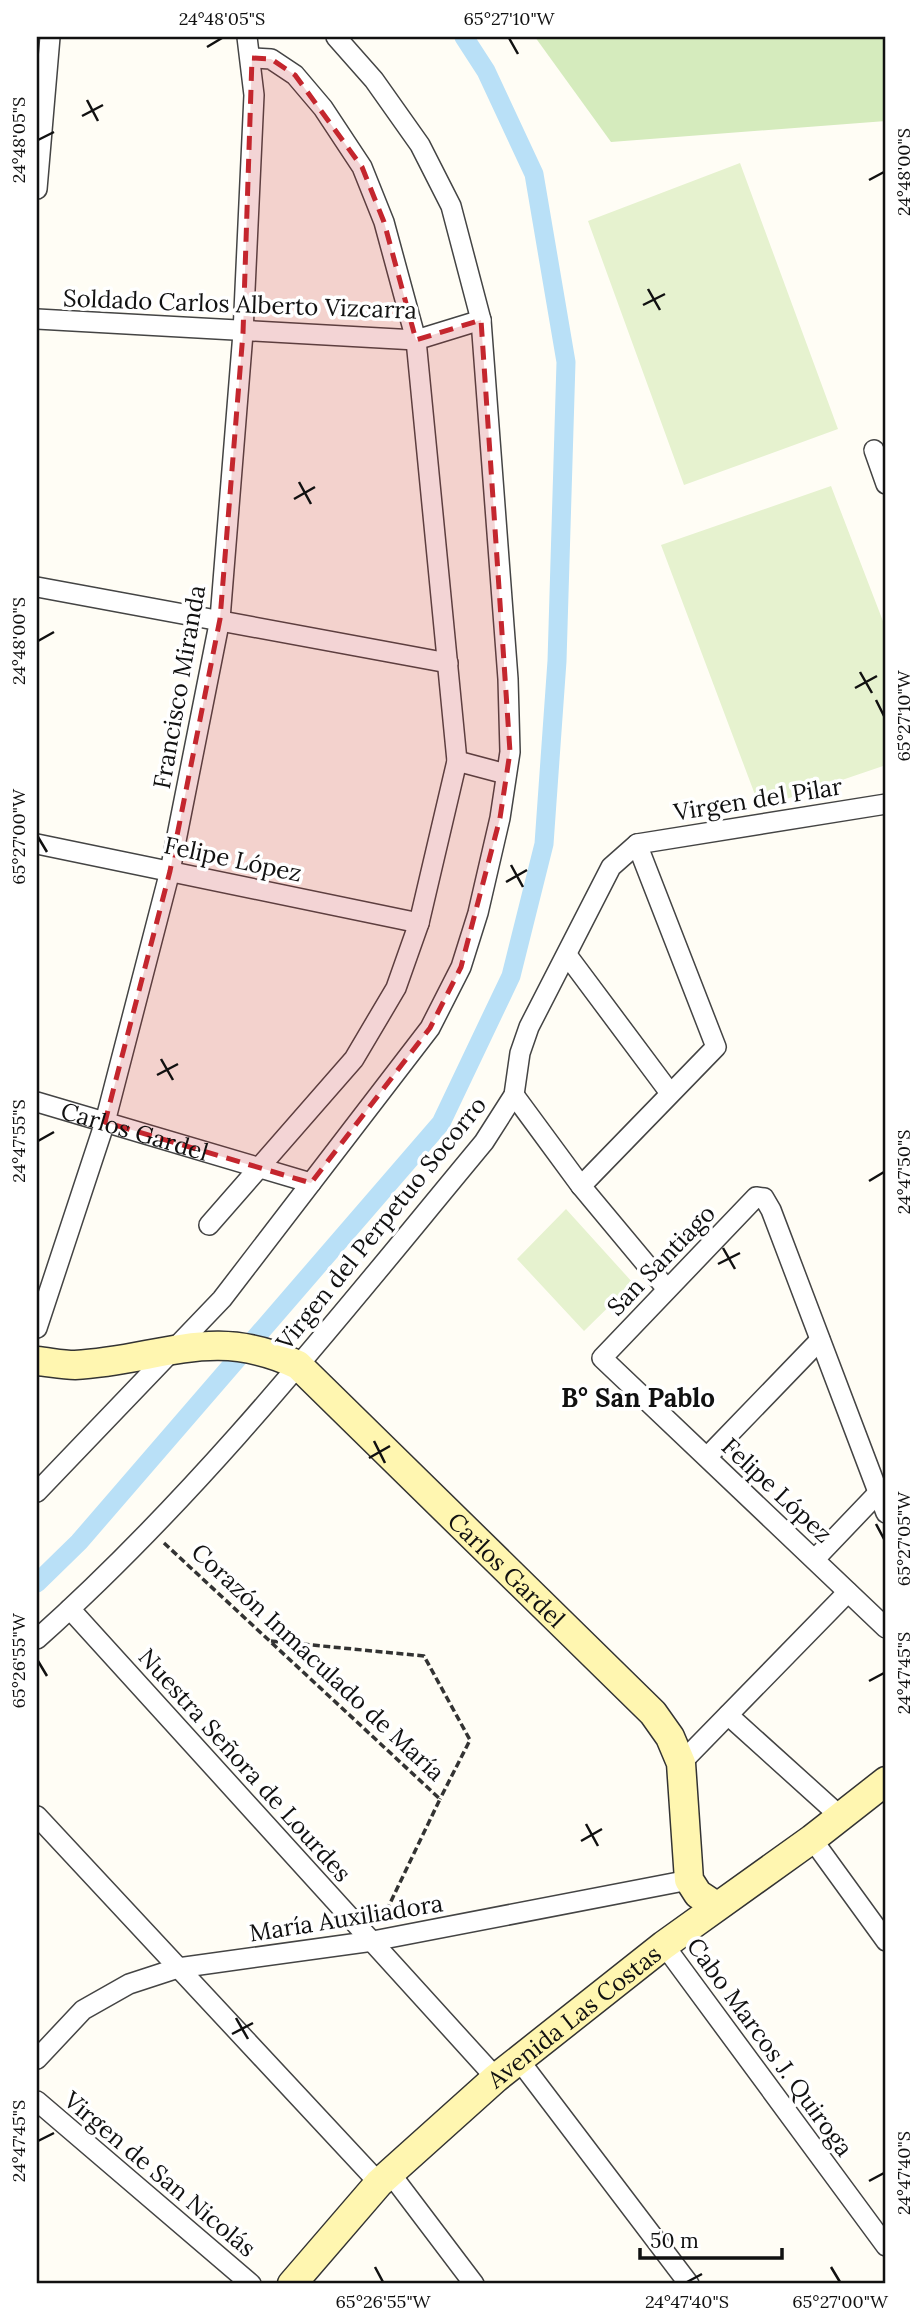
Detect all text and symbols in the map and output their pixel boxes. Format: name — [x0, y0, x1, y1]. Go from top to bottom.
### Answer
text: 24°48'05"S — [179, 7, 265, 30]
text: 65°27'10"W — [463, 7, 556, 30]
text: 24°48'05"S — [7, 97, 30, 183]
text: 24°48'00"S — [892, 128, 915, 216]
street label: Soldado Carlos Alberto Vizcarra — [63, 282, 417, 326]
street label: Francisco Miranda — [146, 583, 212, 791]
text: 24°48'00"S — [7, 597, 30, 685]
text: 65°27'10"W — [892, 669, 915, 762]
street label: Virgen del Pilar — [671, 770, 845, 828]
text: 65°27'00"W — [7, 788, 30, 885]
street label: Felipe López — [161, 829, 305, 889]
street label: Virgen del Perpetuo Socorro — [268, 1090, 493, 1357]
street label: Carlos Gardel — [57, 1094, 212, 1167]
text: 24°47'55"S — [7, 1099, 30, 1183]
text: 24°47'50"S — [892, 1130, 915, 1214]
street label: San Santiago — [600, 1198, 722, 1322]
district label: B° San Pablo — [561, 1381, 715, 1414]
street label: Felipe López — [715, 1431, 839, 1549]
text: 65°27'05"W — [892, 1491, 915, 1586]
street label: Carlos Gardel — [442, 1505, 572, 1634]
street label: Corazón Inmaculado de María — [185, 1536, 451, 1788]
text: 65°26'55"W — [7, 1612, 30, 1709]
text: 24°47'45"S — [892, 1632, 915, 1714]
street label: Nuestra Señora de Lourdes — [132, 1642, 358, 1888]
street label: María Auxiliadora — [247, 1887, 445, 1949]
street label: Cabo Marcos J. Quiroga — [680, 1932, 860, 2162]
street label: Avenida Las Costas — [480, 1938, 667, 2095]
street label: Virgen de San Nicolás — [57, 2084, 263, 2264]
text: 24°47'45"S — [7, 2100, 30, 2182]
text: 24°47'40"S — [892, 2131, 915, 2215]
scale bar — [640, 2216, 781, 2260]
text: 50 m — [650, 2227, 699, 2254]
text: 65°26'55"W — [335, 2290, 432, 2313]
text: 24°47'40"S — [645, 2290, 729, 2313]
text: 65°27'00"W — [792, 2290, 889, 2313]

